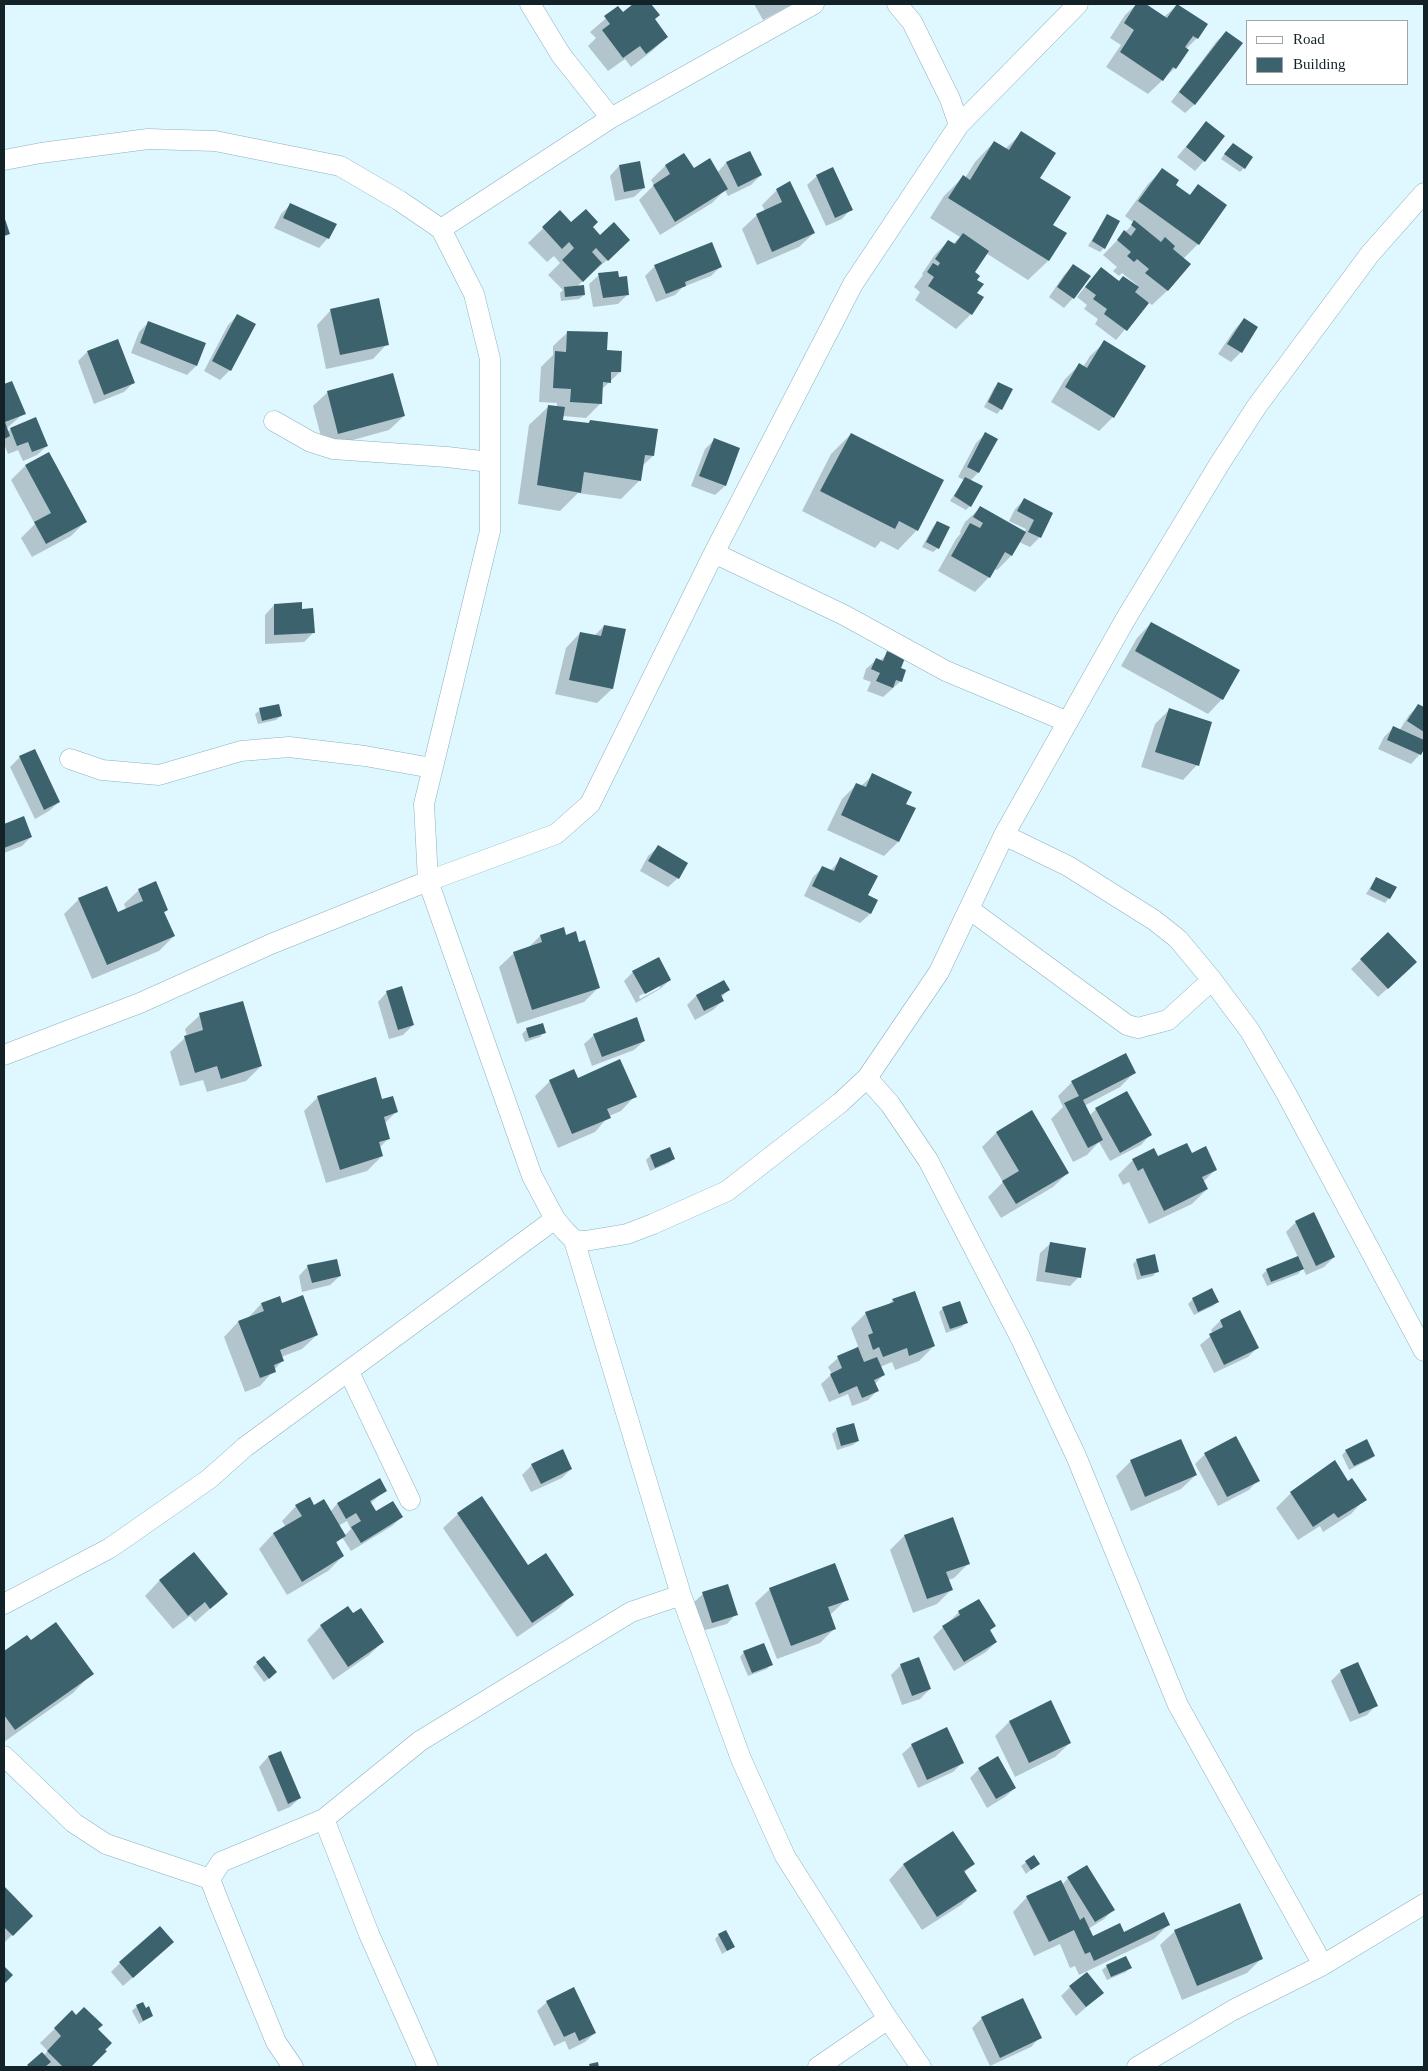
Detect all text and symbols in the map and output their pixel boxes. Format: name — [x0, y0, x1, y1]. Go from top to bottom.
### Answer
legend — [1246, 20, 1408, 85]
text: Road — [1293, 31, 1325, 47]
text: Building — [1293, 56, 1346, 72]

